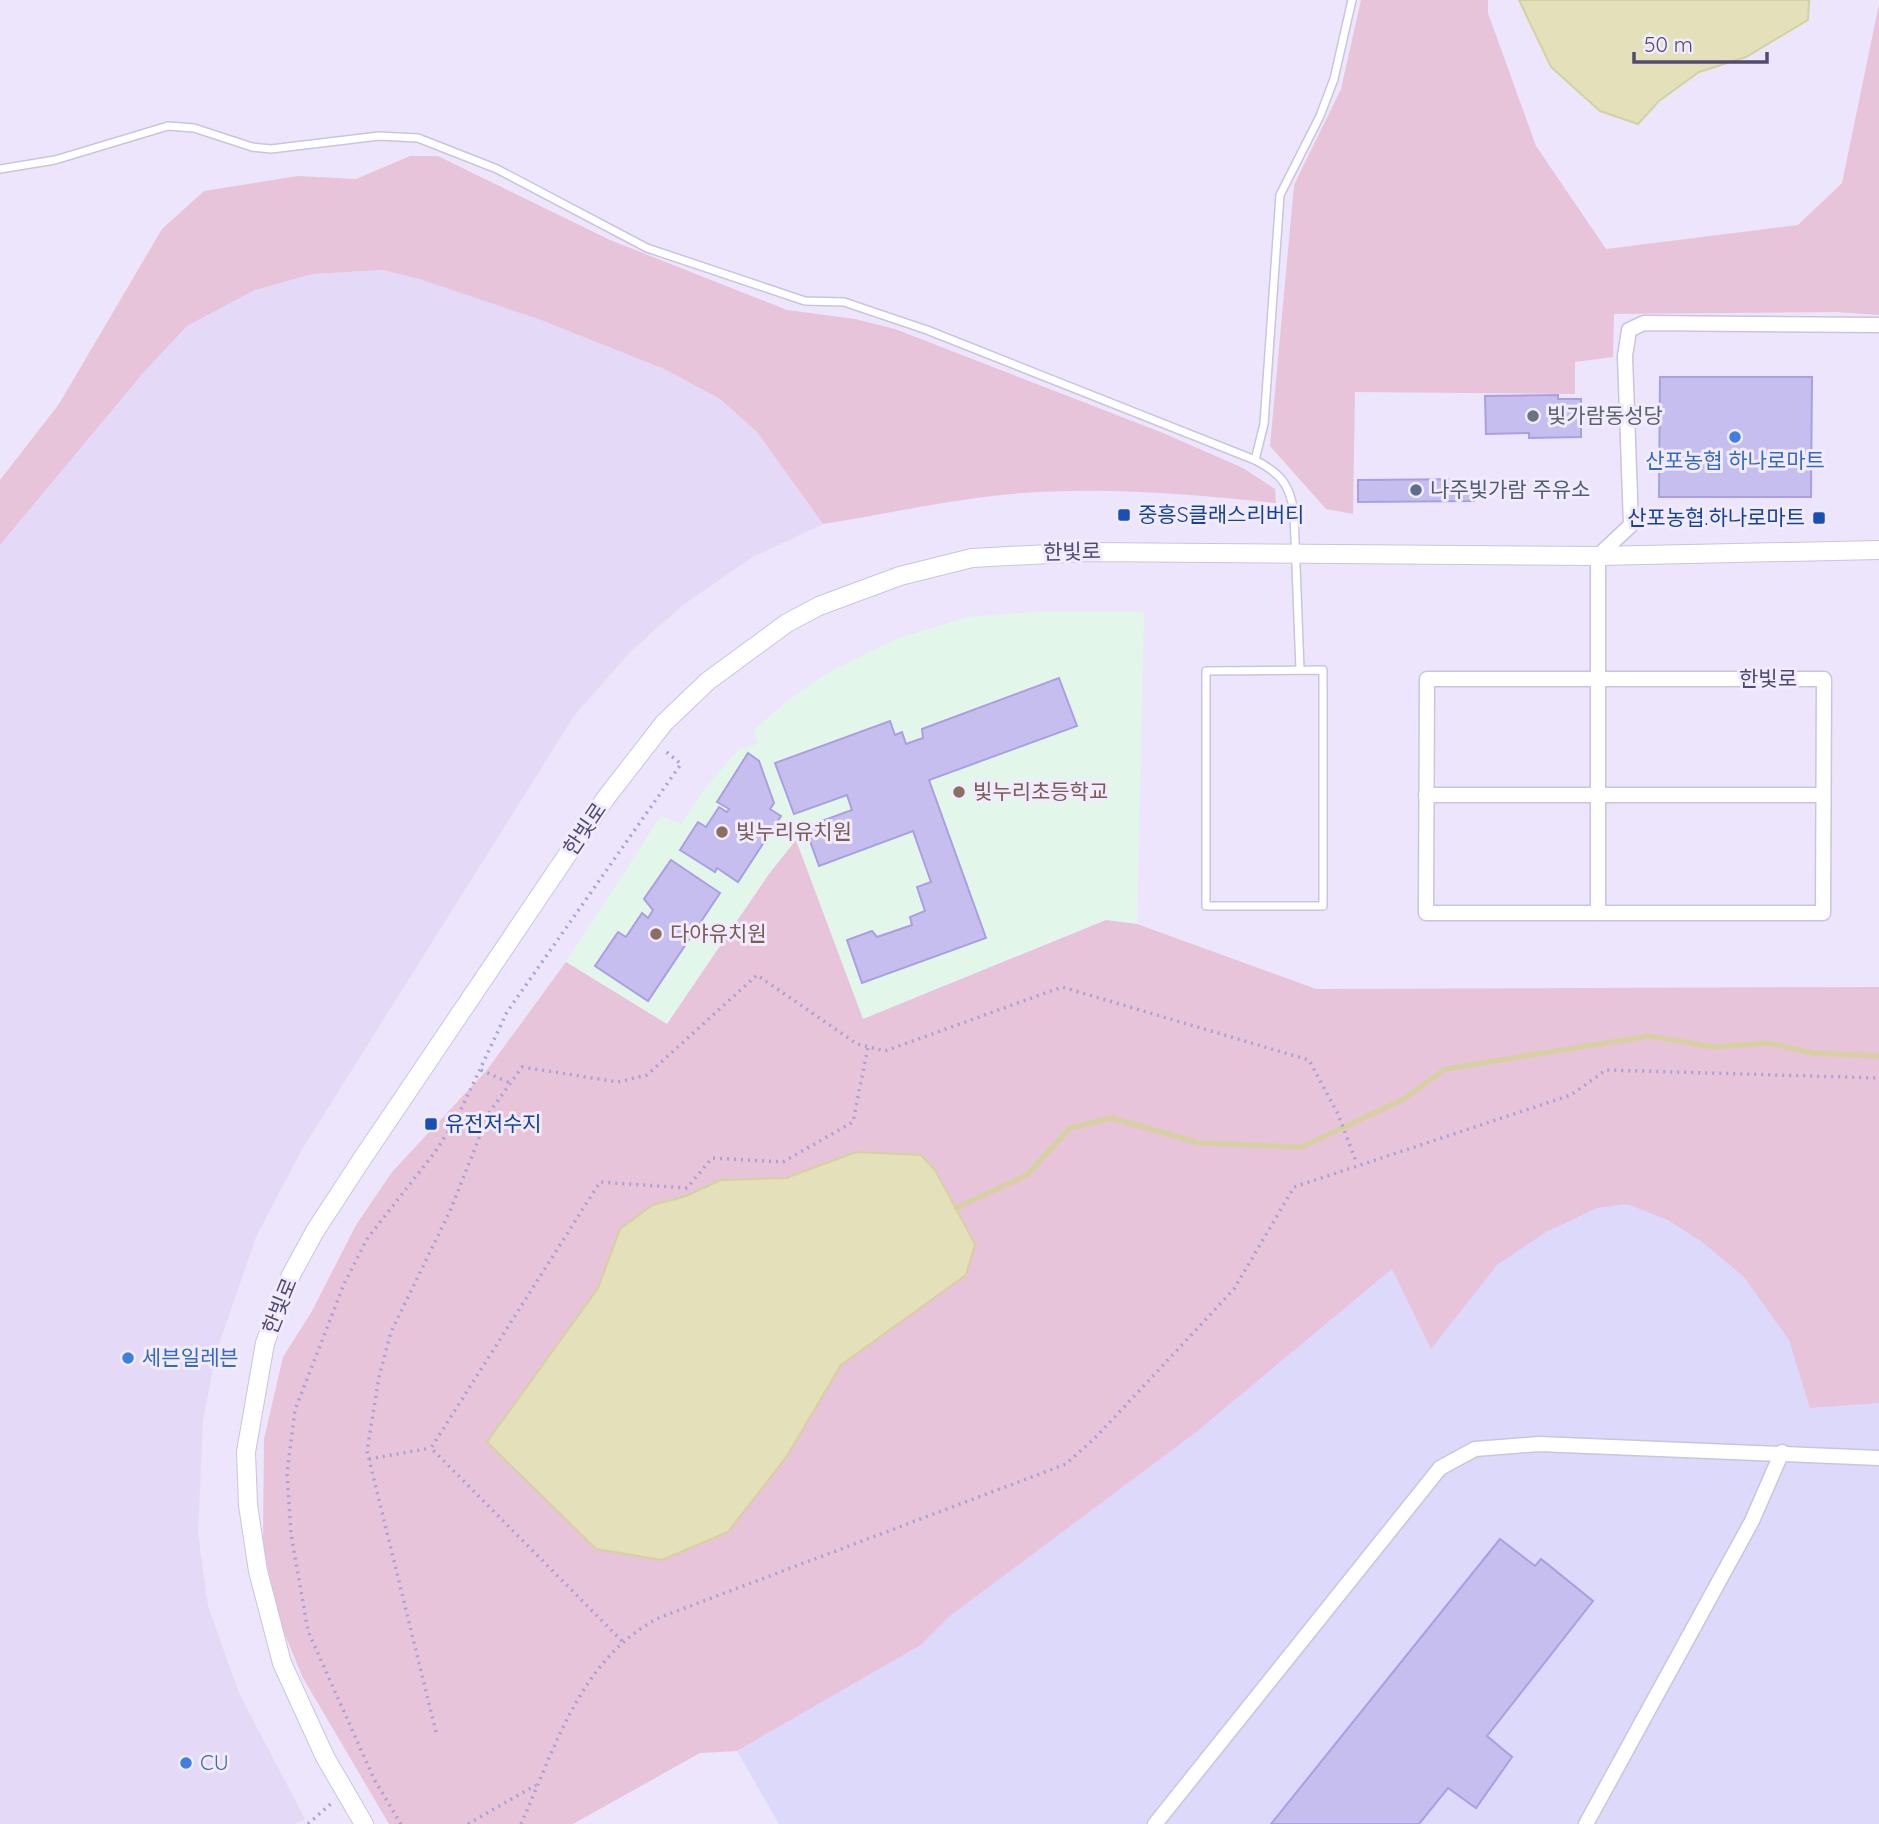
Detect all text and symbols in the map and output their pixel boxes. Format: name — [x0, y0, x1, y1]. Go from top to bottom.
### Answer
scale bar — [1634, 21, 1767, 65]
text: 50 m — [1644, 31, 1693, 57]
place label: 빛가람동성당 — [1547, 402, 1663, 428]
marker: 빛가람동성당 — [1525, 408, 1541, 424]
marker: 산포농협 하나로마트 — [1727, 429, 1743, 445]
place label: 산포농협 하나로마트 — [1645, 447, 1825, 473]
place label: 나주빛가람 주유소 — [1430, 476, 1590, 502]
marker: 나주빛가람 주유소 — [1408, 482, 1424, 498]
place label: 중흥S클래스리버티 — [1138, 501, 1304, 527]
place label: 산포농협.하나로마트 — [1627, 504, 1805, 530]
marker: 중흥S클래스리버티 — [1116, 507, 1132, 523]
marker: 산포농협.하나로마트 — [1811, 510, 1827, 526]
street label: 한빛로 — [1043, 537, 1101, 565]
street label: 한빛로 — [1739, 665, 1797, 691]
place label: 빛누리초등학교 — [973, 778, 1108, 804]
marker: 빛누리초등학교 — [951, 784, 967, 800]
street label: 한빛로 — [557, 797, 611, 860]
place label: 빛누리유치원 — [736, 818, 852, 844]
marker: 빛누리유치원 — [714, 824, 730, 840]
place label: 다야유치원 — [670, 920, 767, 946]
marker: 다야유치원 — [648, 926, 664, 942]
place label: 유전저수지 — [445, 1110, 542, 1136]
marker: 유전저수지 — [423, 1116, 439, 1132]
street label: 한빛로 — [256, 1274, 302, 1337]
place label: 세븐일레븐 — [142, 1344, 239, 1370]
marker: 세븐일레븐 — [120, 1350, 136, 1366]
place label: CU — [200, 1749, 229, 1775]
marker: CU — [178, 1755, 194, 1771]

